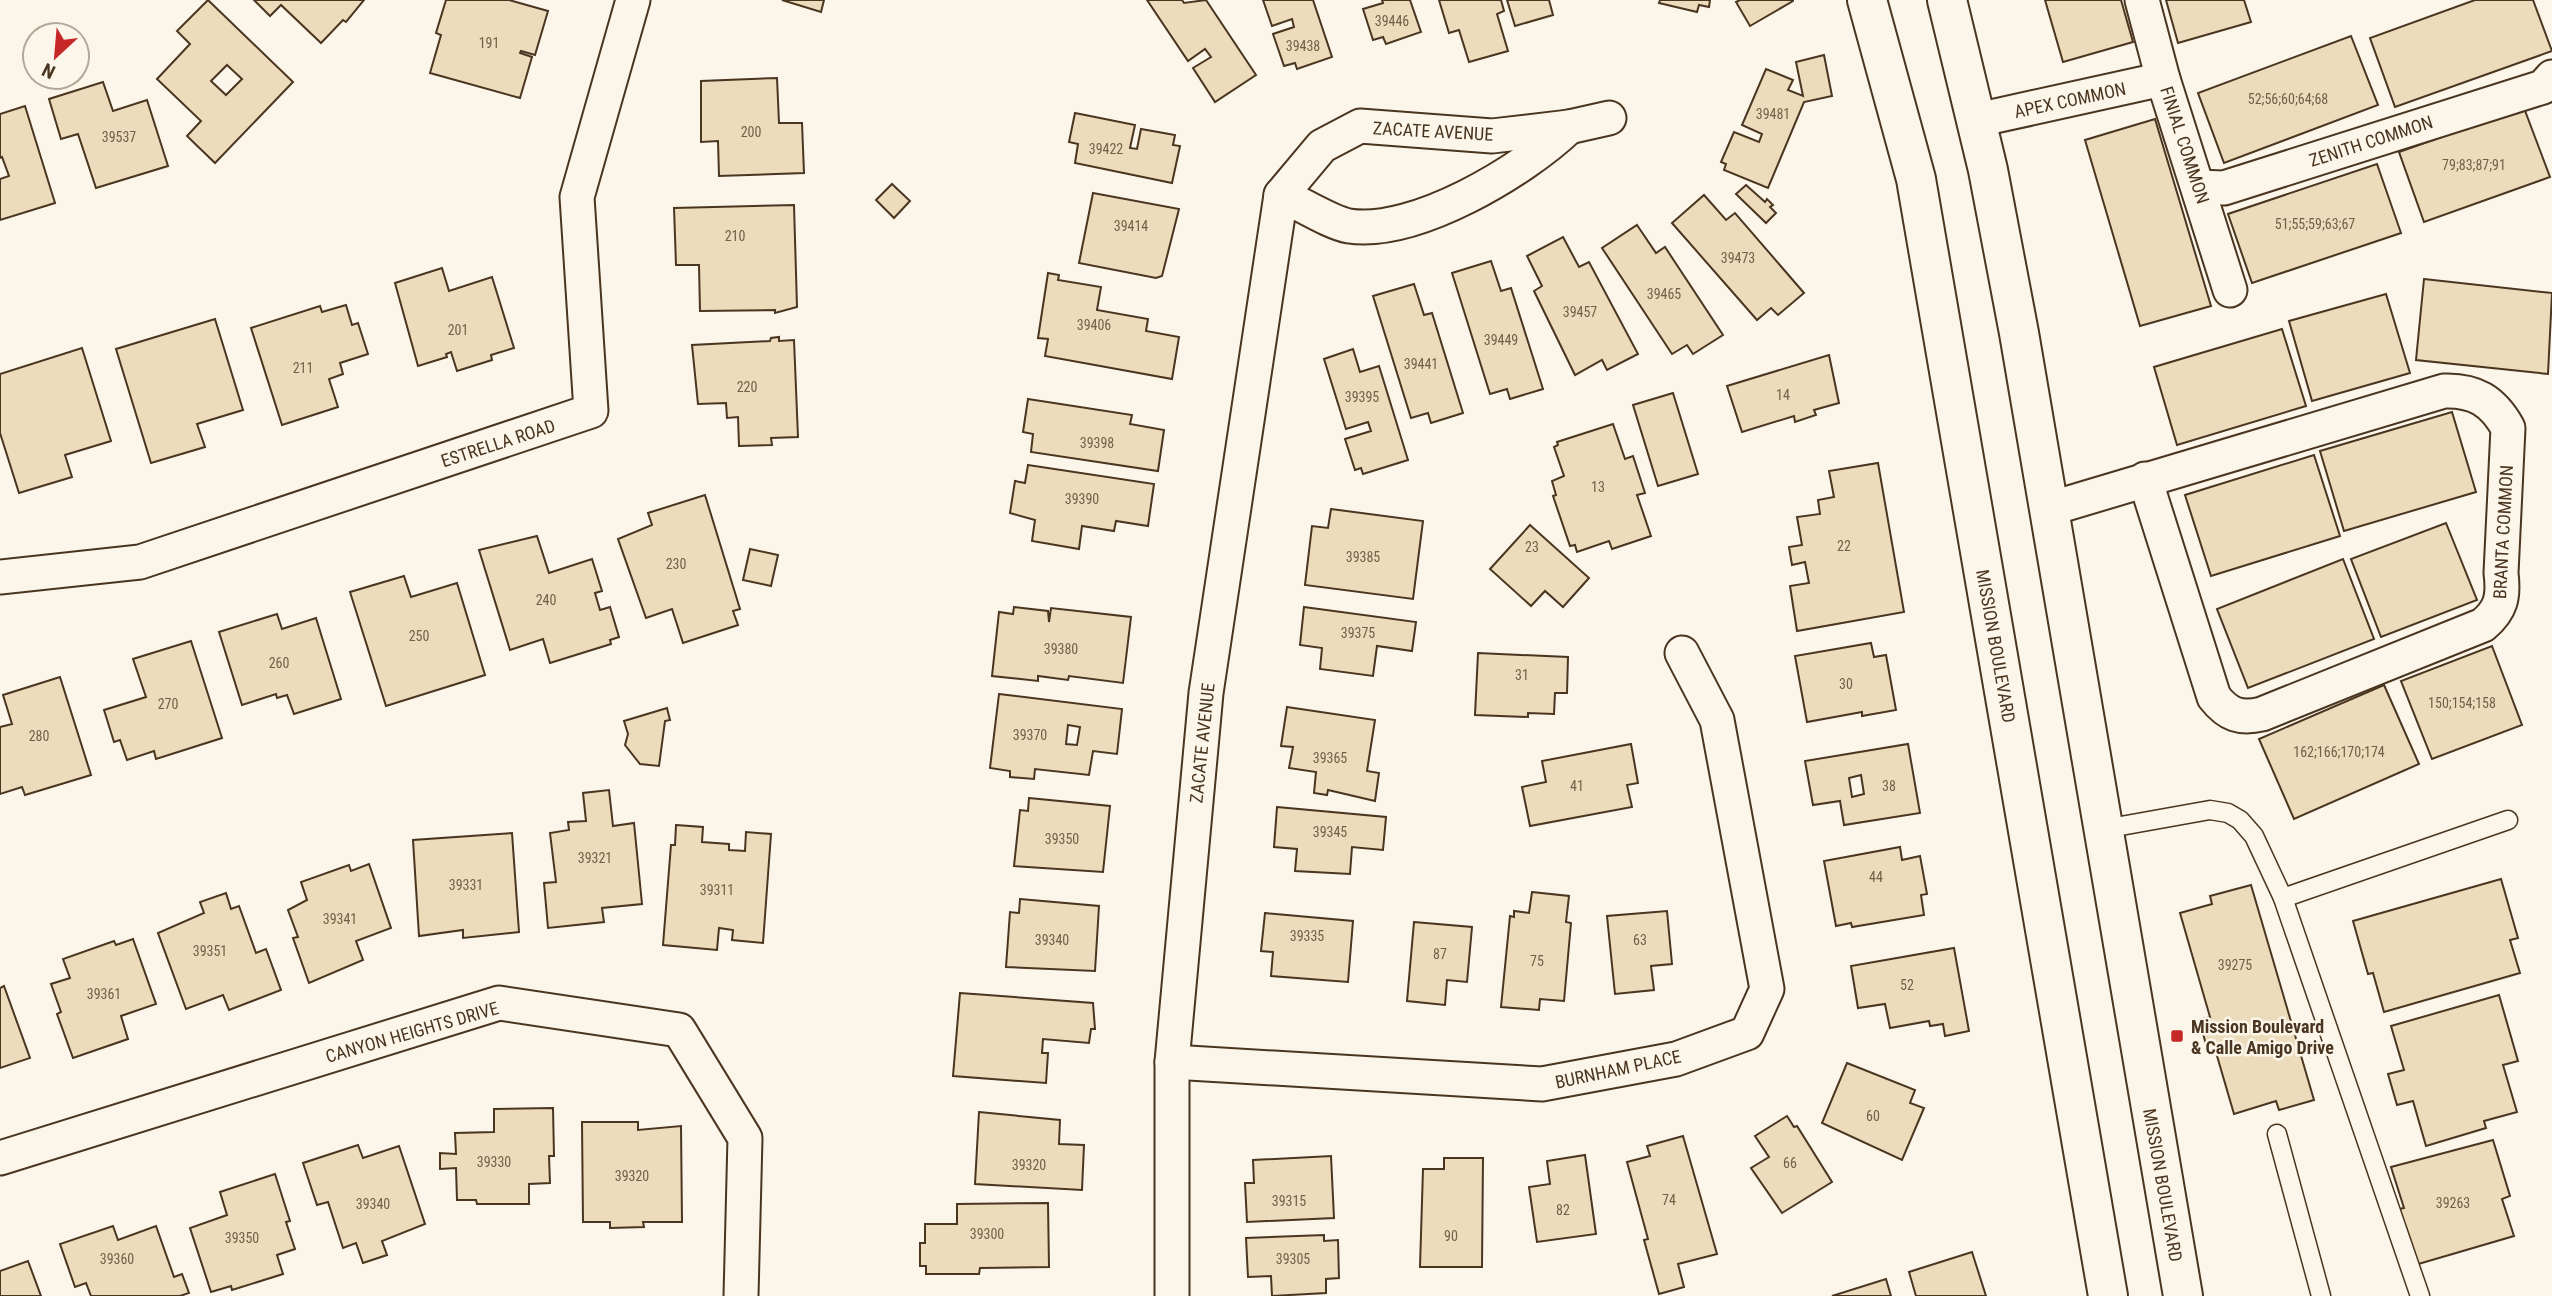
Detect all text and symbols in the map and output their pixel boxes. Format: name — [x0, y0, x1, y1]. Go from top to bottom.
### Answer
house number: 39446 — [1375, 13, 1409, 29]
north arrow — [21, 21, 91, 91]
house number: 191 — [479, 35, 499, 51]
house number: 39438 — [1286, 38, 1320, 54]
text: N — [38, 58, 59, 84]
street label: APEX COMMON — [2012, 78, 2128, 122]
street label: FINIAL COMMON — [2156, 84, 2214, 206]
house number: 52;56;60;64;68 — [2248, 91, 2328, 107]
house number: 39481 — [1756, 106, 1790, 122]
street label: ZENITH COMMON — [2307, 111, 2435, 171]
street label: ZACATE AVENUE — [1372, 117, 1494, 145]
house number: 200 — [741, 124, 761, 140]
house number: 39537 — [102, 129, 136, 145]
house number: 39422 — [1089, 141, 1123, 157]
house number: 79;83;87;91 — [2442, 157, 2506, 173]
house number: 51;55;59;63;67 — [2275, 216, 2355, 232]
house number: 39414 — [1114, 218, 1148, 234]
house number: 210 — [725, 228, 745, 244]
house number: 39473 — [1721, 250, 1755, 266]
house number: 39465 — [1647, 286, 1681, 302]
house number: 39457 — [1563, 304, 1597, 320]
house number: 39406 — [1077, 317, 1111, 333]
house number: 201 — [448, 322, 468, 338]
house number: 39449 — [1484, 332, 1518, 348]
house number: 39441 — [1404, 356, 1438, 372]
house number: 211 — [293, 360, 313, 376]
house number: 220 — [737, 379, 757, 395]
house number: 14 — [1776, 387, 1790, 403]
house number: 39395 — [1345, 389, 1379, 405]
street label: ESTRELLA ROAD — [438, 415, 558, 471]
house number: 39398 — [1080, 435, 1114, 451]
street label: BRANTA COMMON — [2489, 465, 2517, 599]
house number: 13 — [1591, 479, 1605, 495]
house number: 39390 — [1065, 491, 1099, 507]
house number: 22 — [1837, 538, 1851, 554]
house number: 23 — [1525, 539, 1539, 555]
house number: 39385 — [1346, 549, 1380, 565]
house number: 230 — [666, 556, 686, 572]
street label: MISSION BOULEVARD — [1972, 568, 2020, 724]
house number: 240 — [536, 592, 556, 608]
house number: 39375 — [1341, 625, 1375, 641]
house number: 250 — [409, 628, 429, 644]
house number: 39380 — [1044, 641, 1078, 657]
house number: 260 — [269, 655, 289, 671]
house number: 31 — [1515, 667, 1529, 683]
house number: 30 — [1839, 676, 1853, 692]
street label: ZACATE AVENUE — [1185, 682, 1219, 804]
house number: 150;154;158 — [2428, 695, 2496, 711]
house number: 270 — [158, 696, 178, 712]
house number: 39370 — [1013, 727, 1047, 743]
house number: 280 — [29, 728, 49, 744]
house number: 162;166;170;174 — [2293, 744, 2385, 760]
house number: 39365 — [1313, 750, 1347, 766]
house number: 41 — [1570, 778, 1584, 794]
house number: 38 — [1882, 778, 1896, 794]
house number: 39345 — [1313, 824, 1347, 840]
house number: 39350 — [1045, 831, 1079, 847]
house number: 39321 — [578, 850, 612, 866]
house number: 44 — [1869, 869, 1883, 885]
house number: 39331 — [449, 877, 483, 893]
house number: 39311 — [700, 882, 734, 898]
house number: 39341 — [323, 911, 357, 927]
house number: 39335 — [1290, 928, 1324, 944]
house number: 39340 — [1035, 932, 1069, 948]
house number: 63 — [1633, 932, 1647, 948]
house number: 39351 — [193, 943, 227, 959]
house number: 87 — [1433, 946, 1447, 962]
house number: 75 — [1530, 953, 1544, 969]
house number: 39275 — [2218, 957, 2252, 973]
house number: 52 — [1900, 977, 1914, 993]
house number: 39361 — [87, 986, 121, 1002]
street label: CANYON HEIGHTS DRIVE — [323, 997, 501, 1067]
place label: Mission Boulevard & Calle Amigo Drive — [2191, 1016, 2334, 1058]
marker: Mission Boulevard & Calle Amigo Drive — [2169, 1028, 2185, 1044]
street label: BURNHAM PLACE — [1553, 1045, 1683, 1093]
street label: MISSION BOULEVARD — [2139, 1107, 2187, 1263]
house number: 60 — [1866, 1108, 1880, 1124]
house number: 39330 — [477, 1154, 511, 1170]
house number: 66 — [1783, 1155, 1797, 1171]
house number: 39320 — [1012, 1157, 1046, 1173]
house number: 39320 — [615, 1168, 649, 1184]
house number: 74 — [1662, 1192, 1676, 1208]
house number: 39315 — [1272, 1193, 1306, 1209]
house number: 39263 — [2436, 1195, 2470, 1211]
house number: 39340 — [356, 1196, 390, 1212]
house number: 82 — [1556, 1202, 1570, 1218]
house number: 39300 — [970, 1226, 1004, 1242]
house number: 90 — [1444, 1228, 1458, 1244]
house number: 39350 — [225, 1230, 259, 1246]
house number: 39360 — [100, 1251, 134, 1267]
house number: 39305 — [1276, 1251, 1310, 1267]

